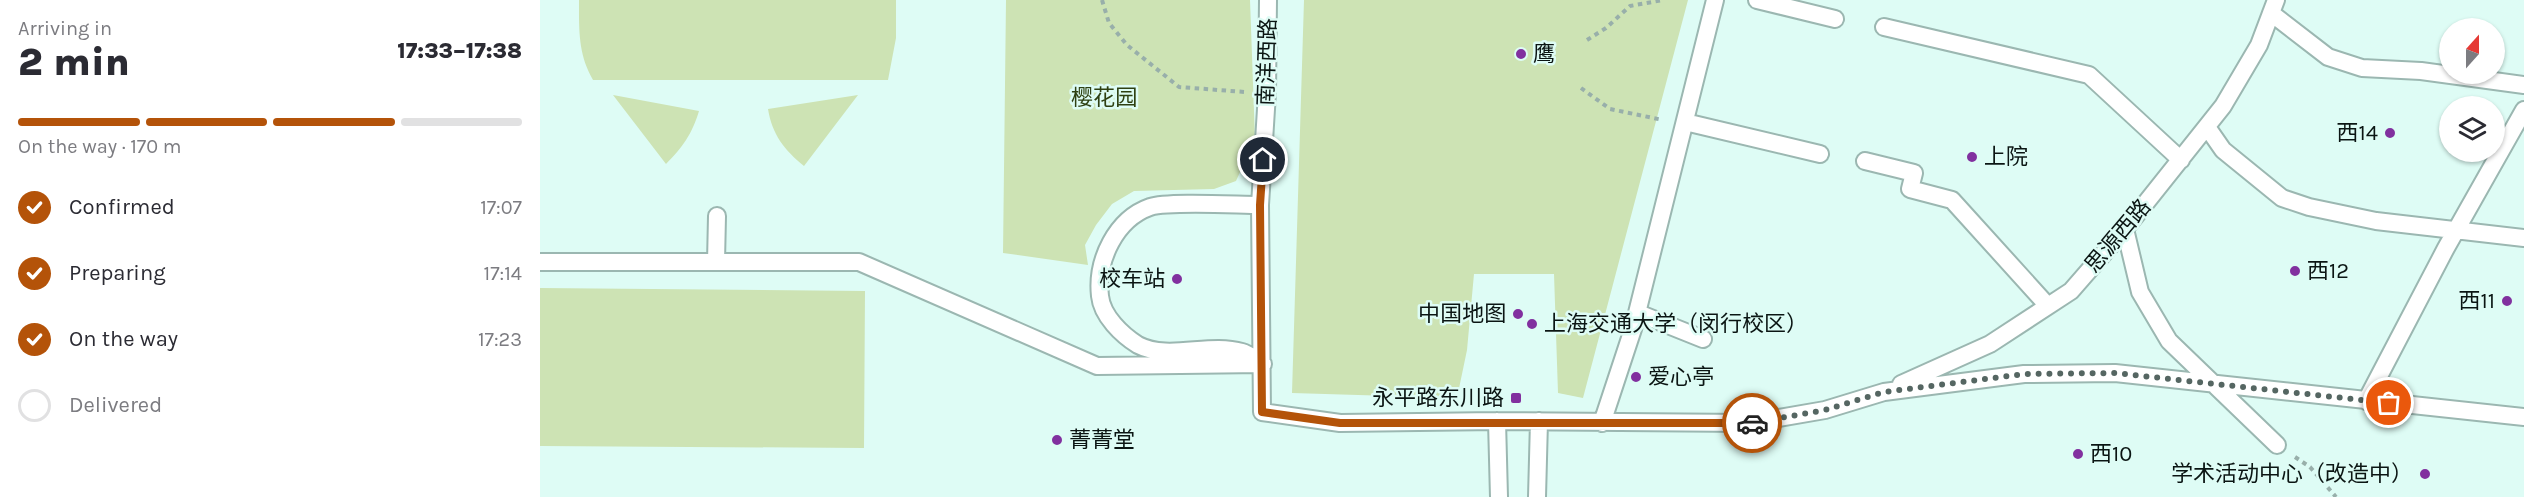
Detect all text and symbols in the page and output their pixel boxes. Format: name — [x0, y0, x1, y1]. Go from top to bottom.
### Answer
text: Arriving in — [18, 17, 112, 40]
street label: 南洋西路 — [1252, 18, 1282, 106]
north arrow — [2439, 18, 2505, 84]
map controls — [2439, 18, 2505, 162]
text: 17:33–17:38 — [397, 38, 522, 64]
text: 2 min — [18, 39, 130, 85]
place label: 鹰 — [1533, 41, 1555, 67]
marker: 鹰 — [1514, 47, 1528, 61]
park label: 樱花园 — [1071, 85, 1137, 111]
button: layers — [2439, 96, 2505, 162]
place label: 西14 — [2336, 120, 2378, 146]
marker: 西14 — [2383, 126, 2397, 140]
pin — [1237, 134, 1288, 185]
text: On the way · 170 m — [18, 135, 182, 158]
icon: home — [1246, 143, 1279, 176]
place label: 上院 — [1984, 144, 2028, 170]
marker: 上院 — [1965, 150, 1979, 164]
icon: check — [18, 191, 51, 224]
text: Confirmed — [69, 194, 175, 220]
street label: 思源西路 — [2080, 194, 2156, 278]
text: 17:07 — [480, 196, 522, 219]
icon: check — [18, 257, 51, 290]
place label: 西12 — [2307, 258, 2349, 284]
text: Preparing — [69, 260, 166, 286]
text: 17:14 — [484, 262, 522, 285]
marker: 西12 — [2288, 264, 2302, 278]
place label: 校车站 — [1099, 266, 1165, 292]
marker: 校车站 — [1170, 272, 1184, 286]
place label: 西11 — [2458, 288, 2495, 314]
marker: 西11 — [2500, 294, 2514, 308]
place label: 中国地图 — [1418, 301, 1506, 327]
marker: 中国地图 — [1511, 307, 1525, 321]
place label: 上海交通大学（闵行校区） — [1544, 311, 1808, 337]
marker: 上海交通大学（闵行校区） — [1525, 317, 1539, 331]
icon: check — [18, 323, 51, 356]
text: On the way — [69, 326, 178, 352]
text: 17:23 — [478, 328, 522, 351]
place label: 爱心亭 — [1648, 364, 1714, 390]
marker: 爱心亭 — [1629, 370, 1643, 384]
pin — [2363, 377, 2414, 428]
place label: 永平路东川路 — [1372, 385, 1504, 411]
icon: bag — [2372, 386, 2405, 419]
marker: 永平路东川路 — [1509, 391, 1523, 405]
text: Delivered — [69, 392, 162, 418]
courier — [1722, 393, 1782, 453]
icon: car — [1736, 407, 1769, 440]
place label: 菁菁堂 — [1069, 427, 1135, 453]
marker: 菁菁堂 — [1050, 433, 1064, 447]
place label: 西10 — [2090, 441, 2132, 467]
marker: 西10 — [2071, 447, 2085, 461]
place label: 学术活动中心（改造中） — [2171, 461, 2413, 487]
marker: 学术活动中心（改造中） — [2418, 467, 2432, 481]

